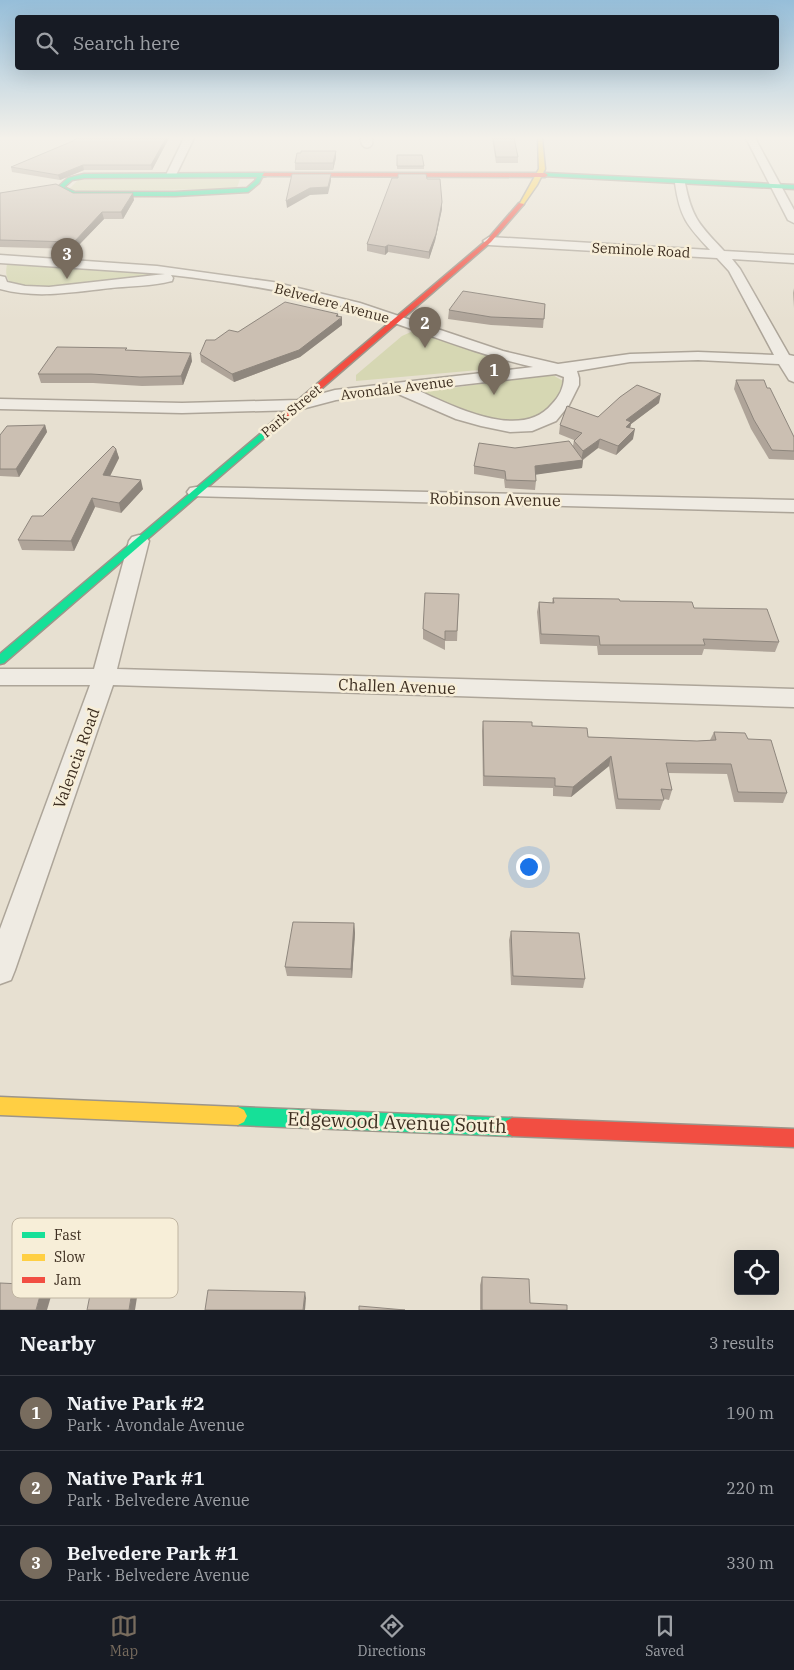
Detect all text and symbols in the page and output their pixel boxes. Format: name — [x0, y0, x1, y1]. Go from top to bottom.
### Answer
search box — [15, 15, 779, 70]
icon: search — [33, 29, 61, 57]
text: Search here — [73, 31, 180, 55]
pin: 3 — [51, 238, 83, 279]
street label: Seminole Road — [591, 238, 691, 262]
street label: Belvedere Avenue — [273, 279, 391, 327]
pin: 2 — [409, 307, 441, 348]
pin: 1 — [478, 354, 510, 395]
street label: Avondale Avenue — [339, 372, 455, 404]
street label: Park Street — [257, 381, 325, 441]
street label: Robinson Avenue — [429, 488, 561, 510]
street label: Challen Avenue — [338, 674, 456, 698]
street label: Valencia Road — [49, 705, 104, 811]
your location — [516, 854, 542, 880]
street label: Edgewood Avenue South — [287, 1106, 507, 1138]
legend — [12, 1218, 178, 1298]
text: Fast — [54, 1226, 82, 1244]
text: Slow — [54, 1248, 85, 1266]
map controls — [734, 1250, 779, 1295]
button: locate — [734, 1250, 779, 1295]
text: Jam — [54, 1271, 81, 1289]
text: Nearby — [20, 1329, 96, 1357]
text: 3 results — [709, 1333, 774, 1353]
text: Native Park #2 — [67, 1391, 205, 1415]
text: 1 — [31, 1403, 41, 1423]
text: 190 m — [726, 1403, 774, 1423]
text: Park · Avondale Avenue — [67, 1415, 245, 1435]
text: Native Park #1 — [67, 1466, 205, 1490]
text: 2 — [31, 1478, 41, 1498]
text: 220 m — [726, 1478, 774, 1498]
text: Park · Belvedere Avenue — [67, 1490, 250, 1510]
text: Belvedere Park #1 — [67, 1541, 239, 1565]
text: 3 — [31, 1553, 41, 1573]
text: 330 m — [726, 1553, 774, 1573]
text: Park · Belvedere Avenue — [67, 1565, 250, 1585]
tab: Map — [110, 1612, 138, 1660]
tab: Directions — [358, 1612, 426, 1660]
tab: Saved — [645, 1612, 684, 1660]

